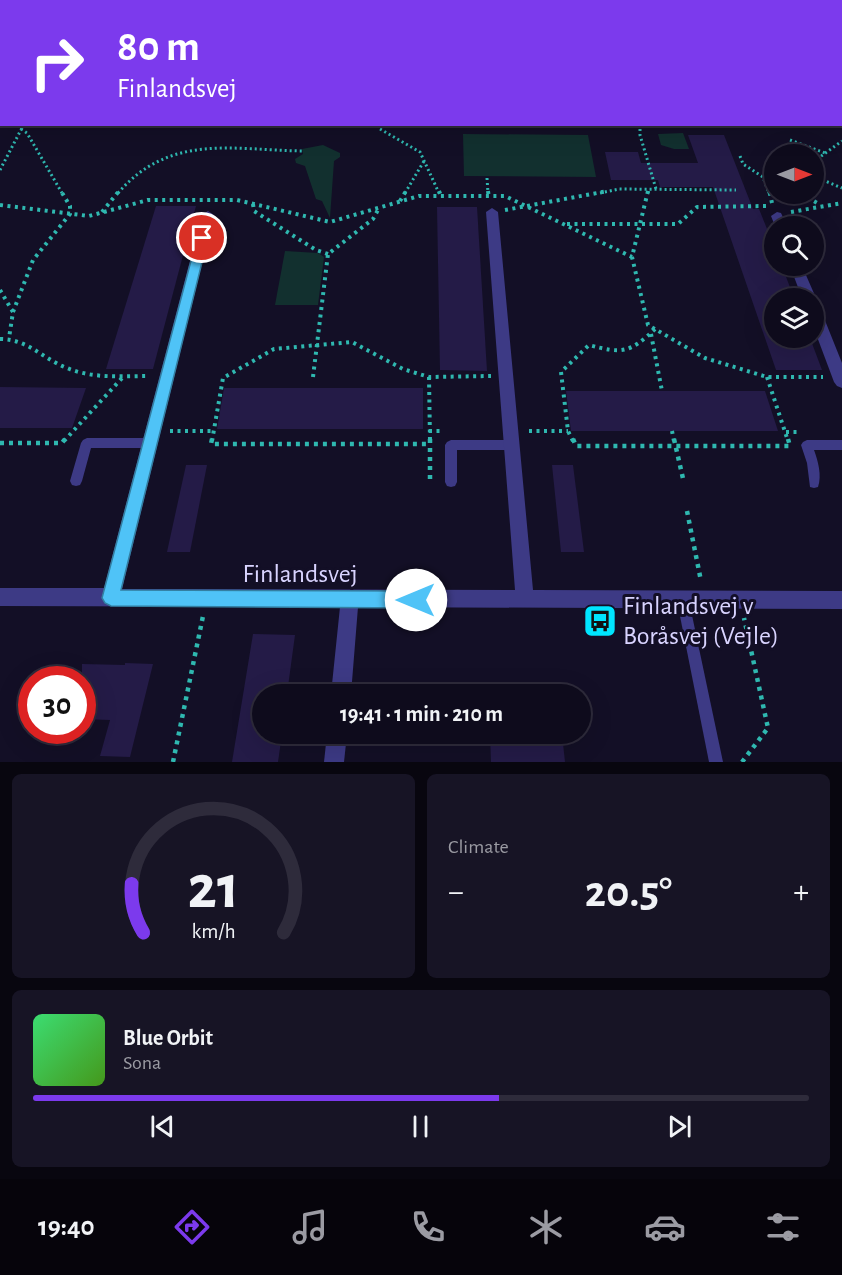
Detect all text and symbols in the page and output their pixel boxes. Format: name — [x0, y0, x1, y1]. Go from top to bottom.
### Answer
icon: right — [18, 24, 96, 102]
text: 80 m — [117, 26, 200, 68]
text: Finlandsvej — [117, 75, 237, 102]
north arrow — [764, 144, 824, 204]
map controls — [764, 144, 824, 348]
pin — [176, 212, 227, 263]
button: search — [764, 216, 824, 276]
icon: arrive — [185, 221, 218, 254]
button: layers — [764, 288, 824, 348]
street label: Finlandsvej — [242, 561, 358, 587]
position arrow — [384, 568, 448, 632]
place label: Finlandsvej v Boråsvej (Vejle) — [623, 593, 779, 649]
bus stop icon: Finlandsvej v Boråsvej (Vejle) — [582, 603, 618, 639]
speed limit sign: 30 — [18, 666, 96, 744]
text: 19:41 · 1 min · 210 m — [340, 703, 503, 725]
text: Climate — [448, 837, 509, 857]
text: 21 — [188, 857, 239, 919]
text: 20.5° — [585, 870, 672, 915]
text: − — [448, 876, 464, 909]
text: + — [793, 876, 809, 909]
text: km/h — [191, 921, 236, 942]
text: Blue Orbit — [123, 1027, 213, 1049]
text: Sona — [123, 1053, 161, 1073]
icon: previous — [146, 1110, 179, 1143]
icon: pause — [404, 1110, 437, 1143]
icon: next — [663, 1110, 696, 1143]
icon: directions — [171, 1206, 213, 1248]
icon: music — [289, 1206, 331, 1248]
icon: phone — [407, 1206, 449, 1248]
icon: climate — [525, 1206, 567, 1248]
icon: car — [644, 1206, 686, 1248]
icon: filters — [762, 1206, 804, 1248]
text: 19:40 — [38, 1213, 95, 1240]

